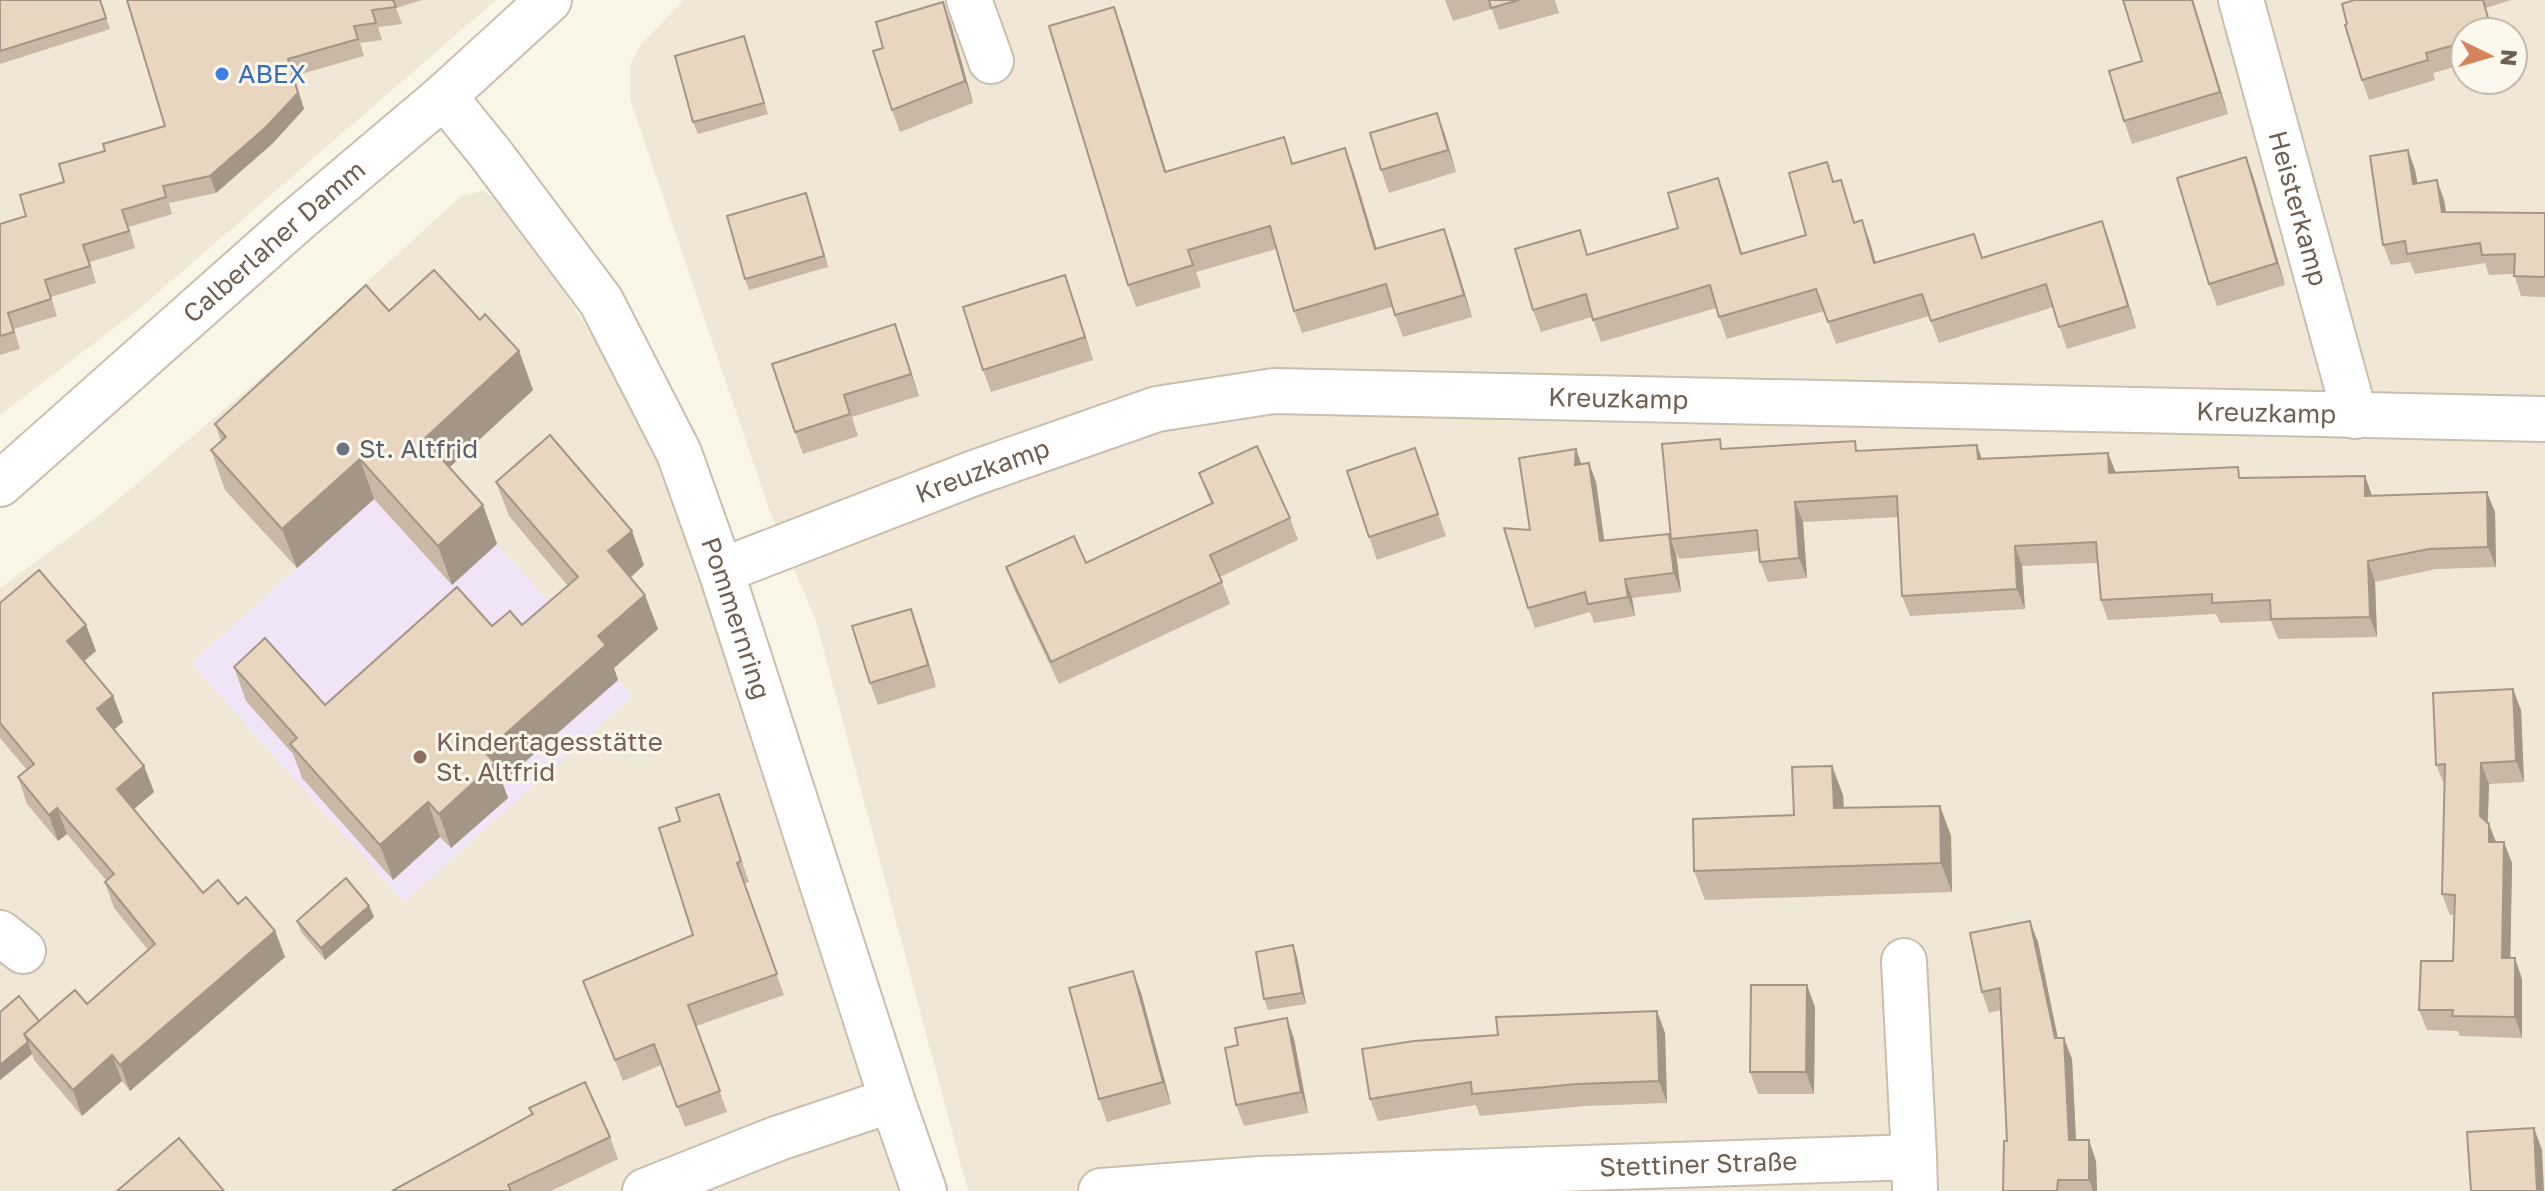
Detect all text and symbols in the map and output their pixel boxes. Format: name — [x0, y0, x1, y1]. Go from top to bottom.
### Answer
north arrow — [2449, 16, 2529, 96]
text: N — [2495, 48, 2524, 67]
place label: ABEX — [238, 58, 306, 89]
marker: ABEX — [213, 65, 231, 83]
street label: Heisterkamp — [2263, 127, 2335, 289]
street label: Calberlaher Damm — [176, 153, 371, 329]
street label: Kreuzkamp — [1548, 381, 1689, 415]
street label: Kreuzkamp — [2196, 395, 2337, 429]
street label: Kreuzkamp — [911, 432, 1053, 509]
place label: St. Altfrid — [359, 433, 478, 464]
marker: St. Altfrid — [334, 440, 352, 458]
street label: Pommernring — [695, 533, 777, 703]
place label: Kindertagesstätte St. Altfrid — [436, 726, 663, 787]
marker: Kindertagesstätte St. Altfrid — [411, 748, 429, 766]
street label: Stettiner Straße — [1599, 1145, 1798, 1183]

